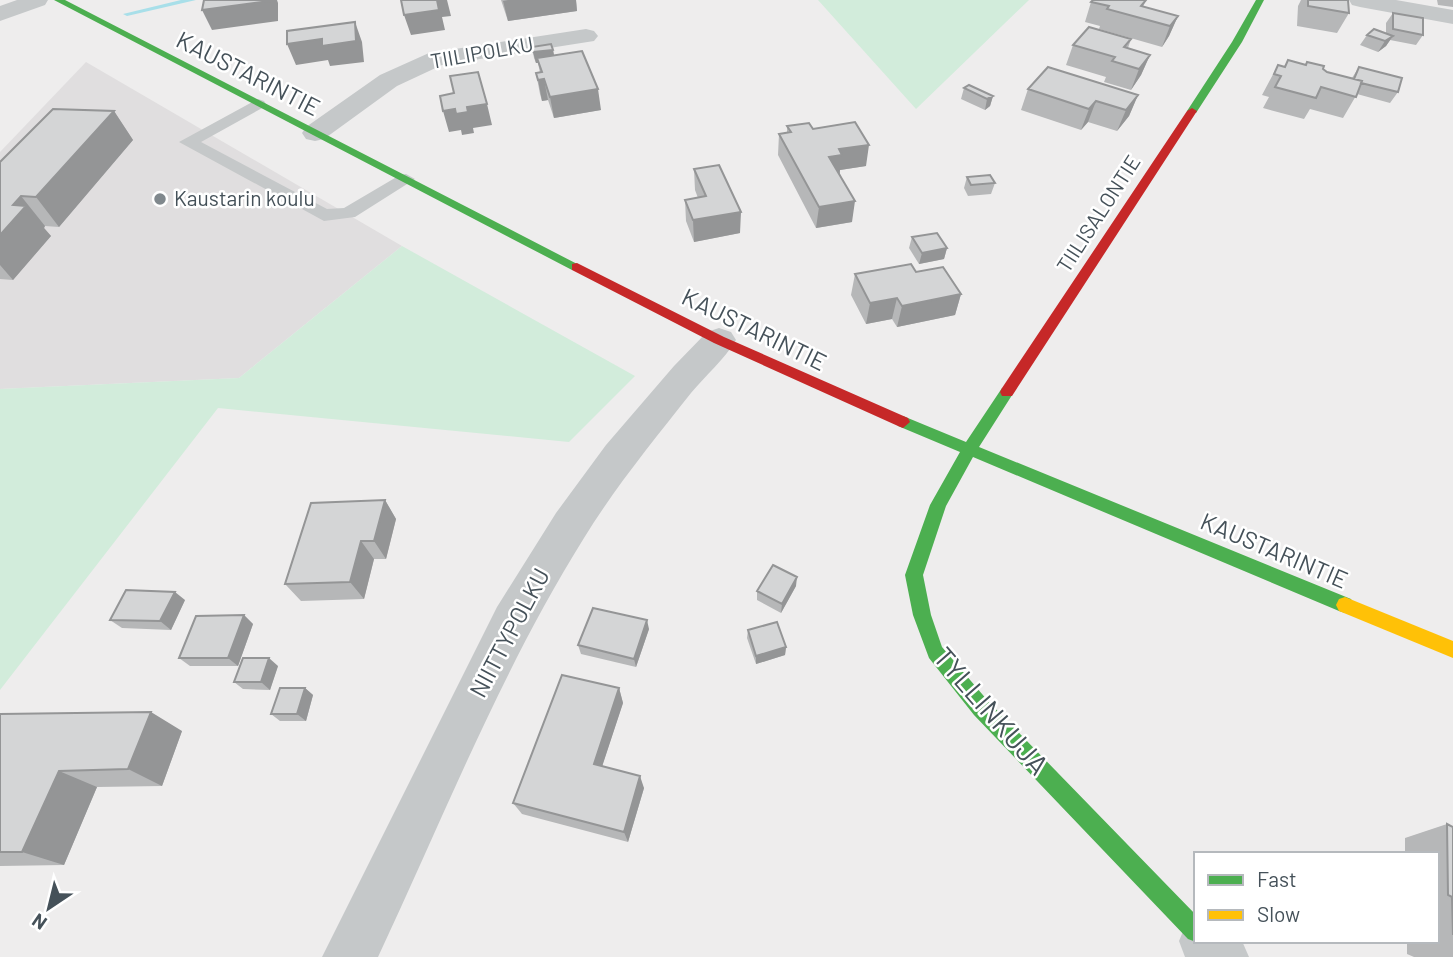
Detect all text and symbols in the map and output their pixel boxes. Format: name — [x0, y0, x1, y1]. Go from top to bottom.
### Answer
street label: KAUSTARINTIE — [172, 24, 325, 121]
street label: TIILIPOLKU — [428, 30, 535, 73]
street label: TIILISALONTIE — [1051, 150, 1145, 276]
place label: Kaustarin koulu — [174, 185, 315, 210]
marker: Kaustarin koulu — [152, 191, 168, 207]
street label: KAUSTARINTIE — [678, 281, 832, 376]
street label: KAUSTARINTIE — [1197, 506, 1353, 594]
street label: NIITTYPOLKU — [462, 563, 555, 702]
street label: TYLLINKUJA — [927, 640, 1056, 781]
legend — [1194, 852, 1439, 943]
text: Fast — [1257, 866, 1297, 891]
north arrow — [14, 873, 84, 943]
text: Slow — [1257, 901, 1300, 926]
text: N — [27, 909, 51, 935]

